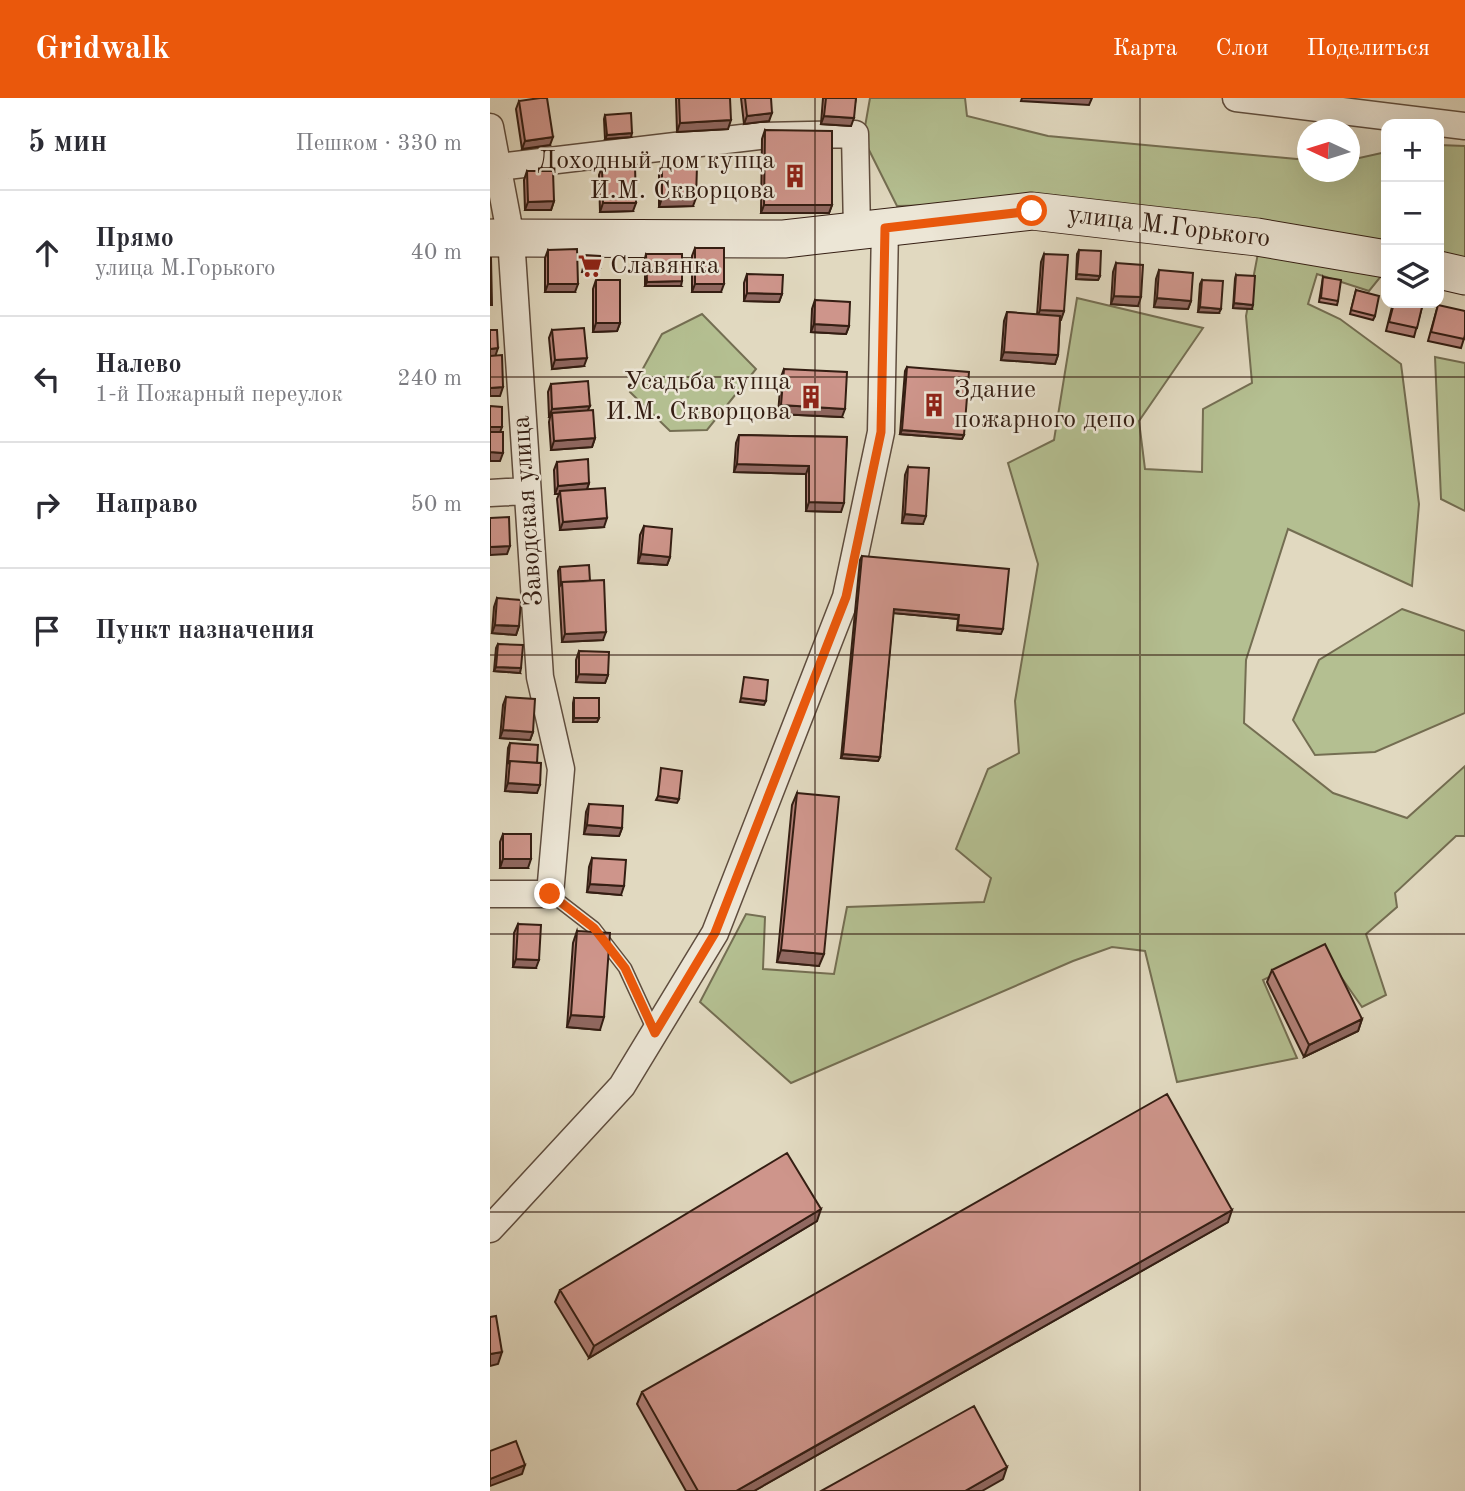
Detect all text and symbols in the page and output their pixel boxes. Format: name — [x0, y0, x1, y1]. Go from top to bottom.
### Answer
text: Gridwalk — [35, 33, 170, 66]
text: Карта — [1113, 37, 1178, 61]
text: Слои — [1216, 37, 1269, 61]
text: Поделиться — [1307, 37, 1430, 61]
north arrow — [1297, 119, 1360, 182]
map controls — [1381, 119, 1444, 308]
button: + — [1381, 119, 1444, 182]
text: 5 мин — [28, 128, 107, 158]
text: Пешком · 330 m — [296, 132, 462, 155]
place label: Доходный дом купца И.М. Скворцова — [537, 148, 775, 204]
building icon: Доходный дом купца И.М. Скворцова — [781, 162, 809, 190]
button: − — [1381, 182, 1444, 245]
route start — [1016, 195, 1047, 226]
street label: улица М.Горького — [1066, 202, 1272, 252]
text: Прямо — [95, 226, 174, 252]
icon: ahead — [28, 234, 66, 272]
text: 40 m — [411, 241, 462, 264]
button: layers — [1381, 245, 1444, 308]
supermarket icon: Славянка — [576, 252, 604, 280]
place label: Славянка — [610, 253, 720, 279]
text: улица М.Горького — [95, 257, 275, 280]
text: Налево — [95, 352, 182, 378]
icon: left — [28, 360, 66, 398]
text: 240 m — [397, 367, 462, 390]
place label: Усадьба купца И.М. Скворцова — [606, 369, 791, 425]
place label: Здание пожарного депо — [954, 377, 1135, 433]
text: 1-й Пожарный переулок — [95, 383, 343, 406]
building icon: Усадьба купца И.М. Скворцова — [797, 383, 825, 411]
building icon: Здание пожарного депо — [920, 391, 948, 419]
street label: Заводская улица — [508, 415, 548, 607]
icon: right — [28, 486, 66, 524]
text: Направо — [95, 492, 198, 518]
text: 50 m — [411, 493, 462, 516]
icon: arrive — [28, 612, 66, 650]
text: Пункт назначения — [95, 618, 314, 644]
route end — [534, 878, 565, 909]

